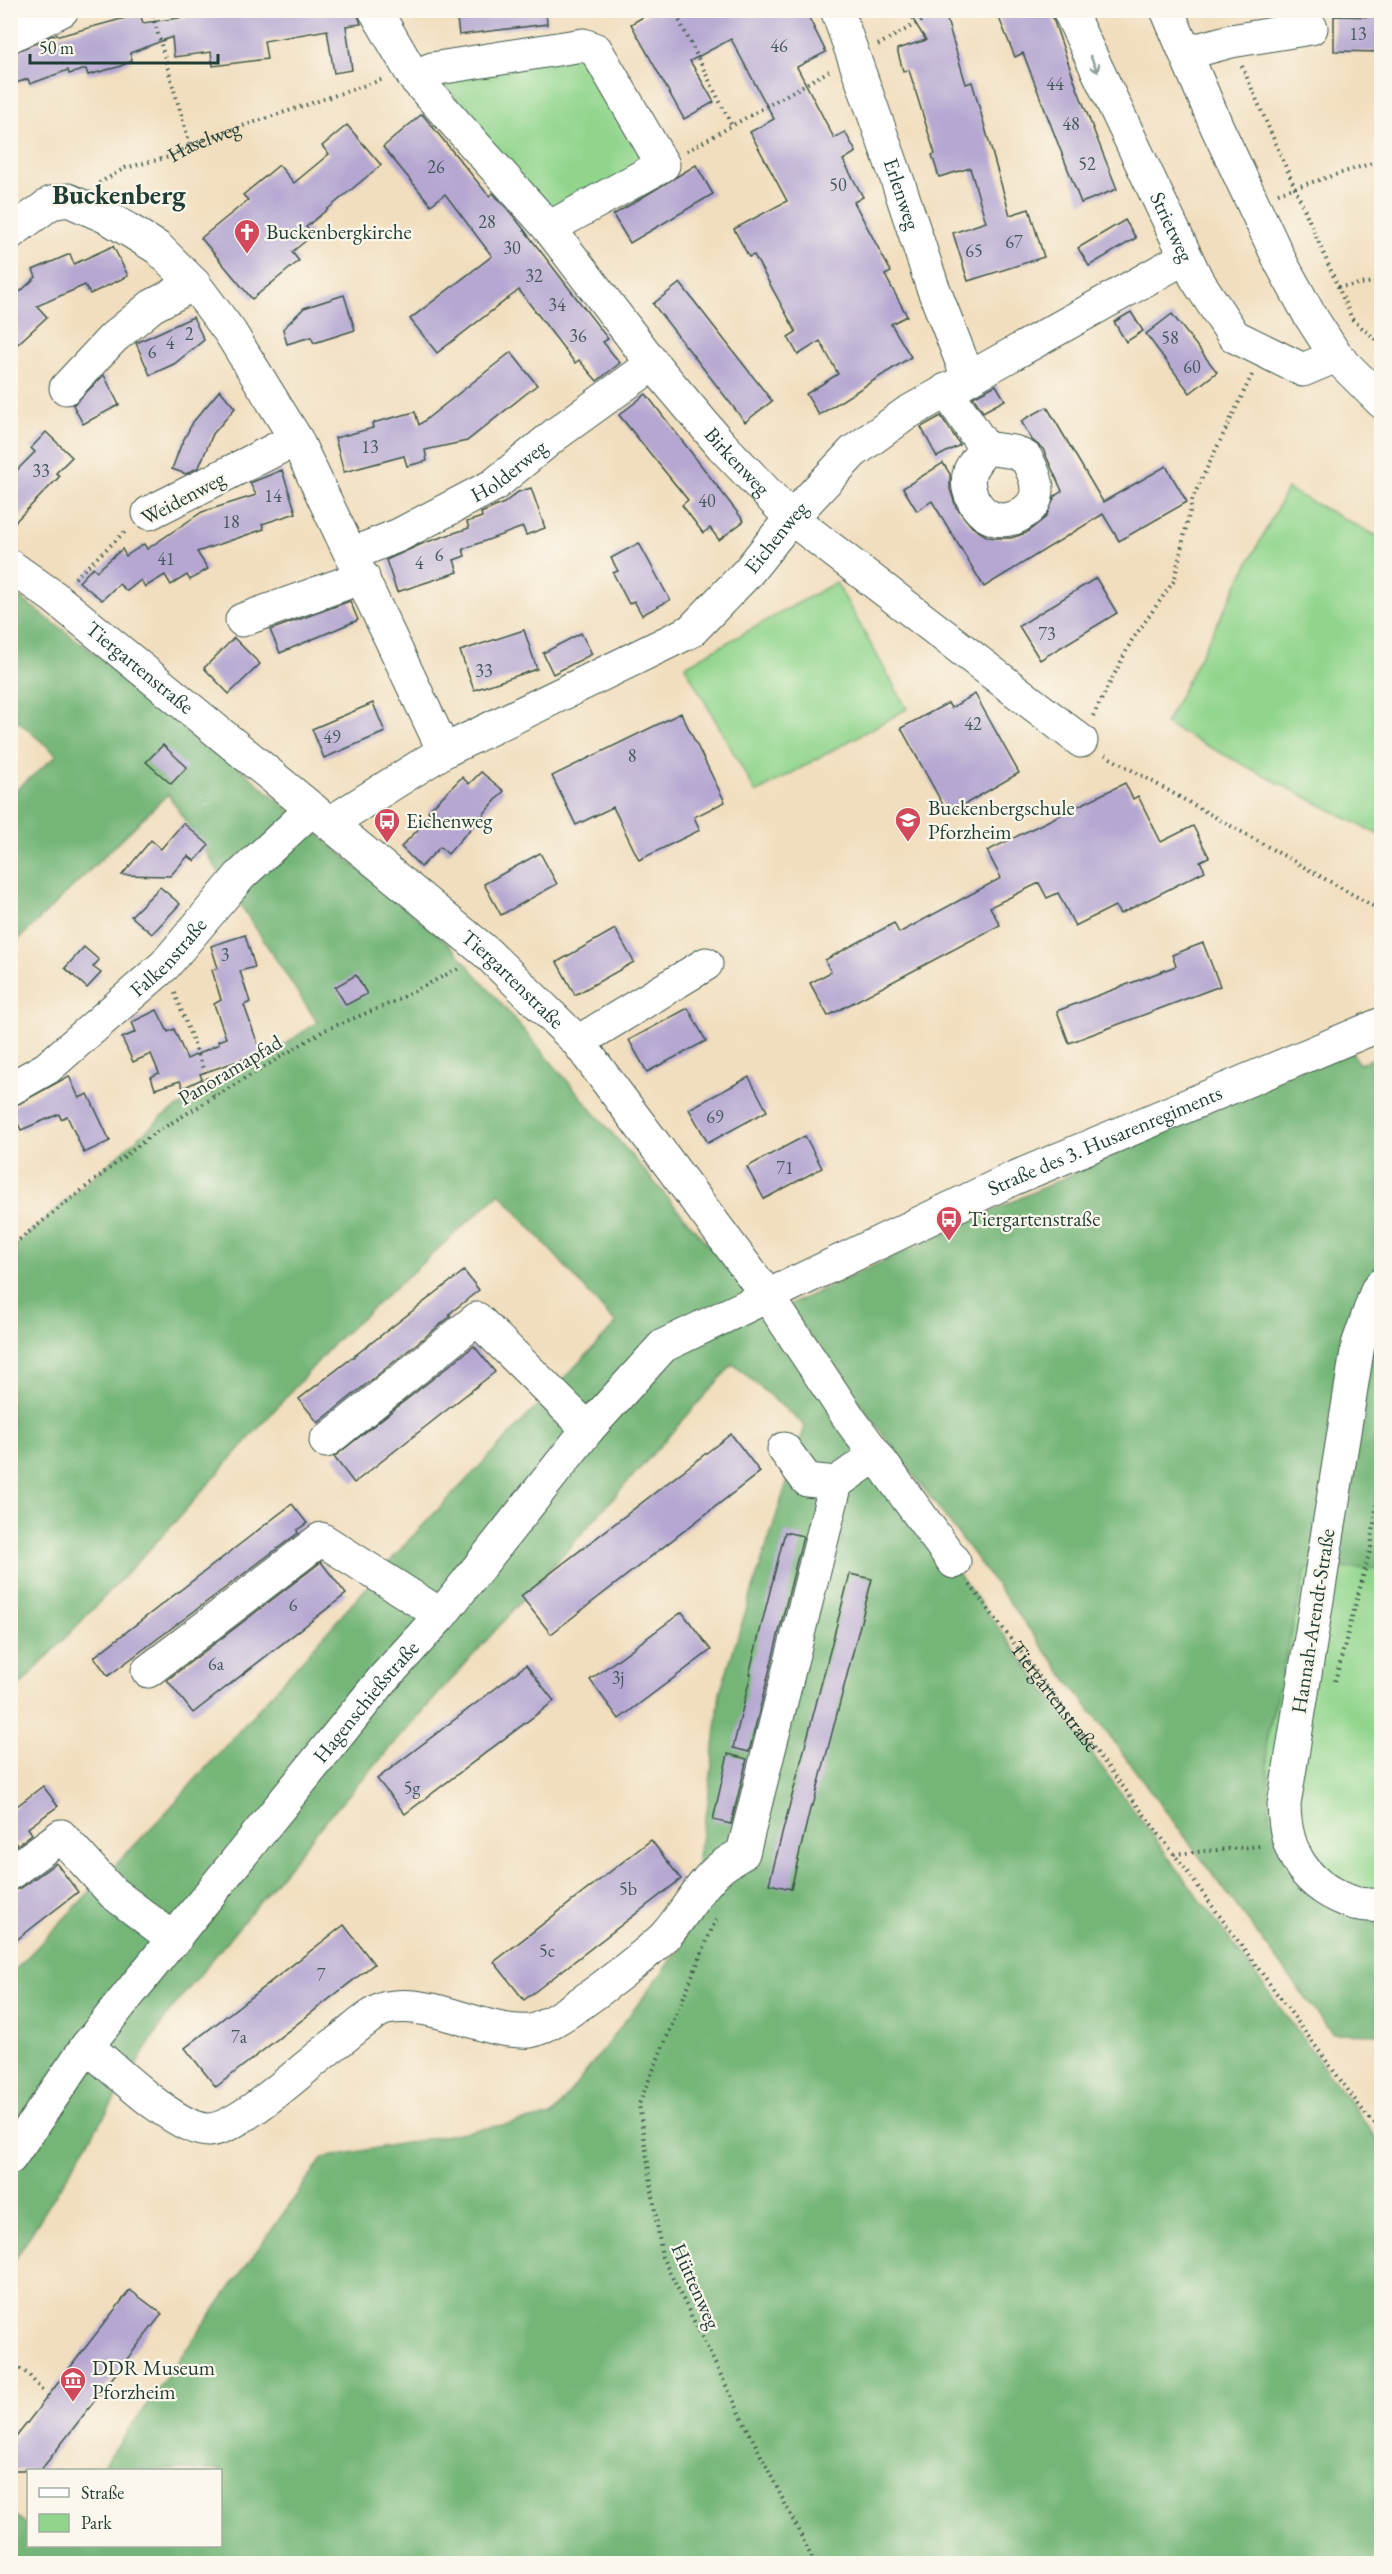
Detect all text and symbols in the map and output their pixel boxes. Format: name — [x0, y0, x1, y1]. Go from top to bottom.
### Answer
house number: 13 — [1349, 22, 1367, 45]
scale bar — [30, 27, 218, 65]
house number: 46 — [770, 34, 788, 57]
text: 50 m — [39, 36, 74, 59]
one-way arrow — [1088, 54, 1100, 72]
house number: 44 — [1046, 72, 1064, 95]
house number: 48 — [1062, 112, 1080, 135]
street label: Haselweg — [162, 114, 245, 168]
house number: 52 — [1078, 152, 1096, 175]
street label: Erlenweg — [878, 154, 927, 234]
house number: 26 — [427, 155, 445, 178]
house number: 50 — [829, 173, 847, 196]
district label: Buckenberg — [52, 177, 186, 212]
street label: Strietweg — [1144, 187, 1201, 267]
house number: 28 — [478, 210, 496, 233]
church icon: Buckenbergkirche — [232, 217, 262, 255]
place label: Buckenbergkirche — [266, 218, 412, 245]
house number: 67 — [1005, 230, 1023, 253]
house number: 30 — [503, 236, 521, 259]
house number: 65 — [965, 239, 983, 262]
house number: 32 — [525, 264, 543, 287]
house number: 34 — [548, 293, 566, 316]
house number: 2 — [185, 322, 194, 345]
house number: 36 — [569, 324, 587, 347]
house number: 58 — [1161, 326, 1179, 349]
house number: 4 — [166, 331, 175, 354]
house number: 6 — [148, 340, 157, 363]
house number: 60 — [1183, 355, 1201, 378]
street label: Birkenweg — [699, 421, 777, 502]
street label: Holderweg — [466, 433, 553, 508]
house number: 13 — [361, 435, 379, 458]
house number: 33 — [32, 459, 50, 482]
street label: Weidenweg — [136, 464, 230, 531]
house number: 14 — [264, 484, 282, 507]
house number: 40 — [698, 489, 716, 512]
street label: Eichenweg — [738, 494, 814, 579]
house number: 18 — [222, 510, 240, 533]
house number: 6 — [435, 543, 444, 566]
house number: 41 — [157, 547, 175, 570]
house number: 4 — [415, 551, 424, 574]
street label: Tiergartenstraße — [80, 615, 200, 720]
house number: 73 — [1038, 622, 1056, 645]
house number: 33 — [475, 659, 493, 682]
house number: 42 — [964, 712, 982, 735]
house number: 49 — [323, 725, 341, 748]
house number: 8 — [628, 744, 636, 767]
place label: Buckenbergschule Pforzheim — [928, 794, 1075, 845]
school or university icon: Buckenbergschule Pforzheim — [893, 805, 923, 843]
bus stop icon: Eichenweg — [372, 806, 402, 844]
place label: Eichenweg — [406, 807, 493, 834]
street label: Falkenstraße — [124, 912, 212, 1003]
street label: Tiergartenstraße — [456, 923, 570, 1034]
house number: 3 — [221, 943, 229, 966]
street label: Panoramapfad — [173, 1028, 287, 1111]
street label: Straße des 3. Husarenregiments — [983, 1079, 1226, 1202]
house number: 69 — [706, 1105, 724, 1128]
house number: 71 — [776, 1156, 794, 1179]
bus stop icon: Tiergartenstraße — [934, 1204, 964, 1242]
place label: Tiergartenstraße — [968, 1205, 1100, 1232]
street label: Hannah-Arendt-Straße — [1285, 1527, 1340, 1715]
house number: 6 — [289, 1593, 298, 1616]
street label: Hagenschießstraße — [307, 1634, 424, 1768]
street label: Tiergartenstraße — [1004, 1635, 1106, 1757]
house number: 6a — [208, 1652, 225, 1675]
house number: 3j — [612, 1666, 624, 1689]
house number: 5g — [404, 1776, 420, 1799]
house number: 5b — [619, 1877, 637, 1900]
house number: 5c — [539, 1939, 555, 1962]
house number: 7 — [317, 1963, 326, 1986]
house number: 7a — [231, 2025, 248, 2048]
street label: Hüttenweg — [666, 2239, 728, 2334]
place label: DDR Museum Pforzheim — [92, 2354, 215, 2405]
museum icon: DDR Museum Pforzheim — [58, 2365, 88, 2403]
legend — [27, 2469, 222, 2547]
text: Straße — [81, 2481, 124, 2504]
text: Park — [81, 2511, 112, 2534]

